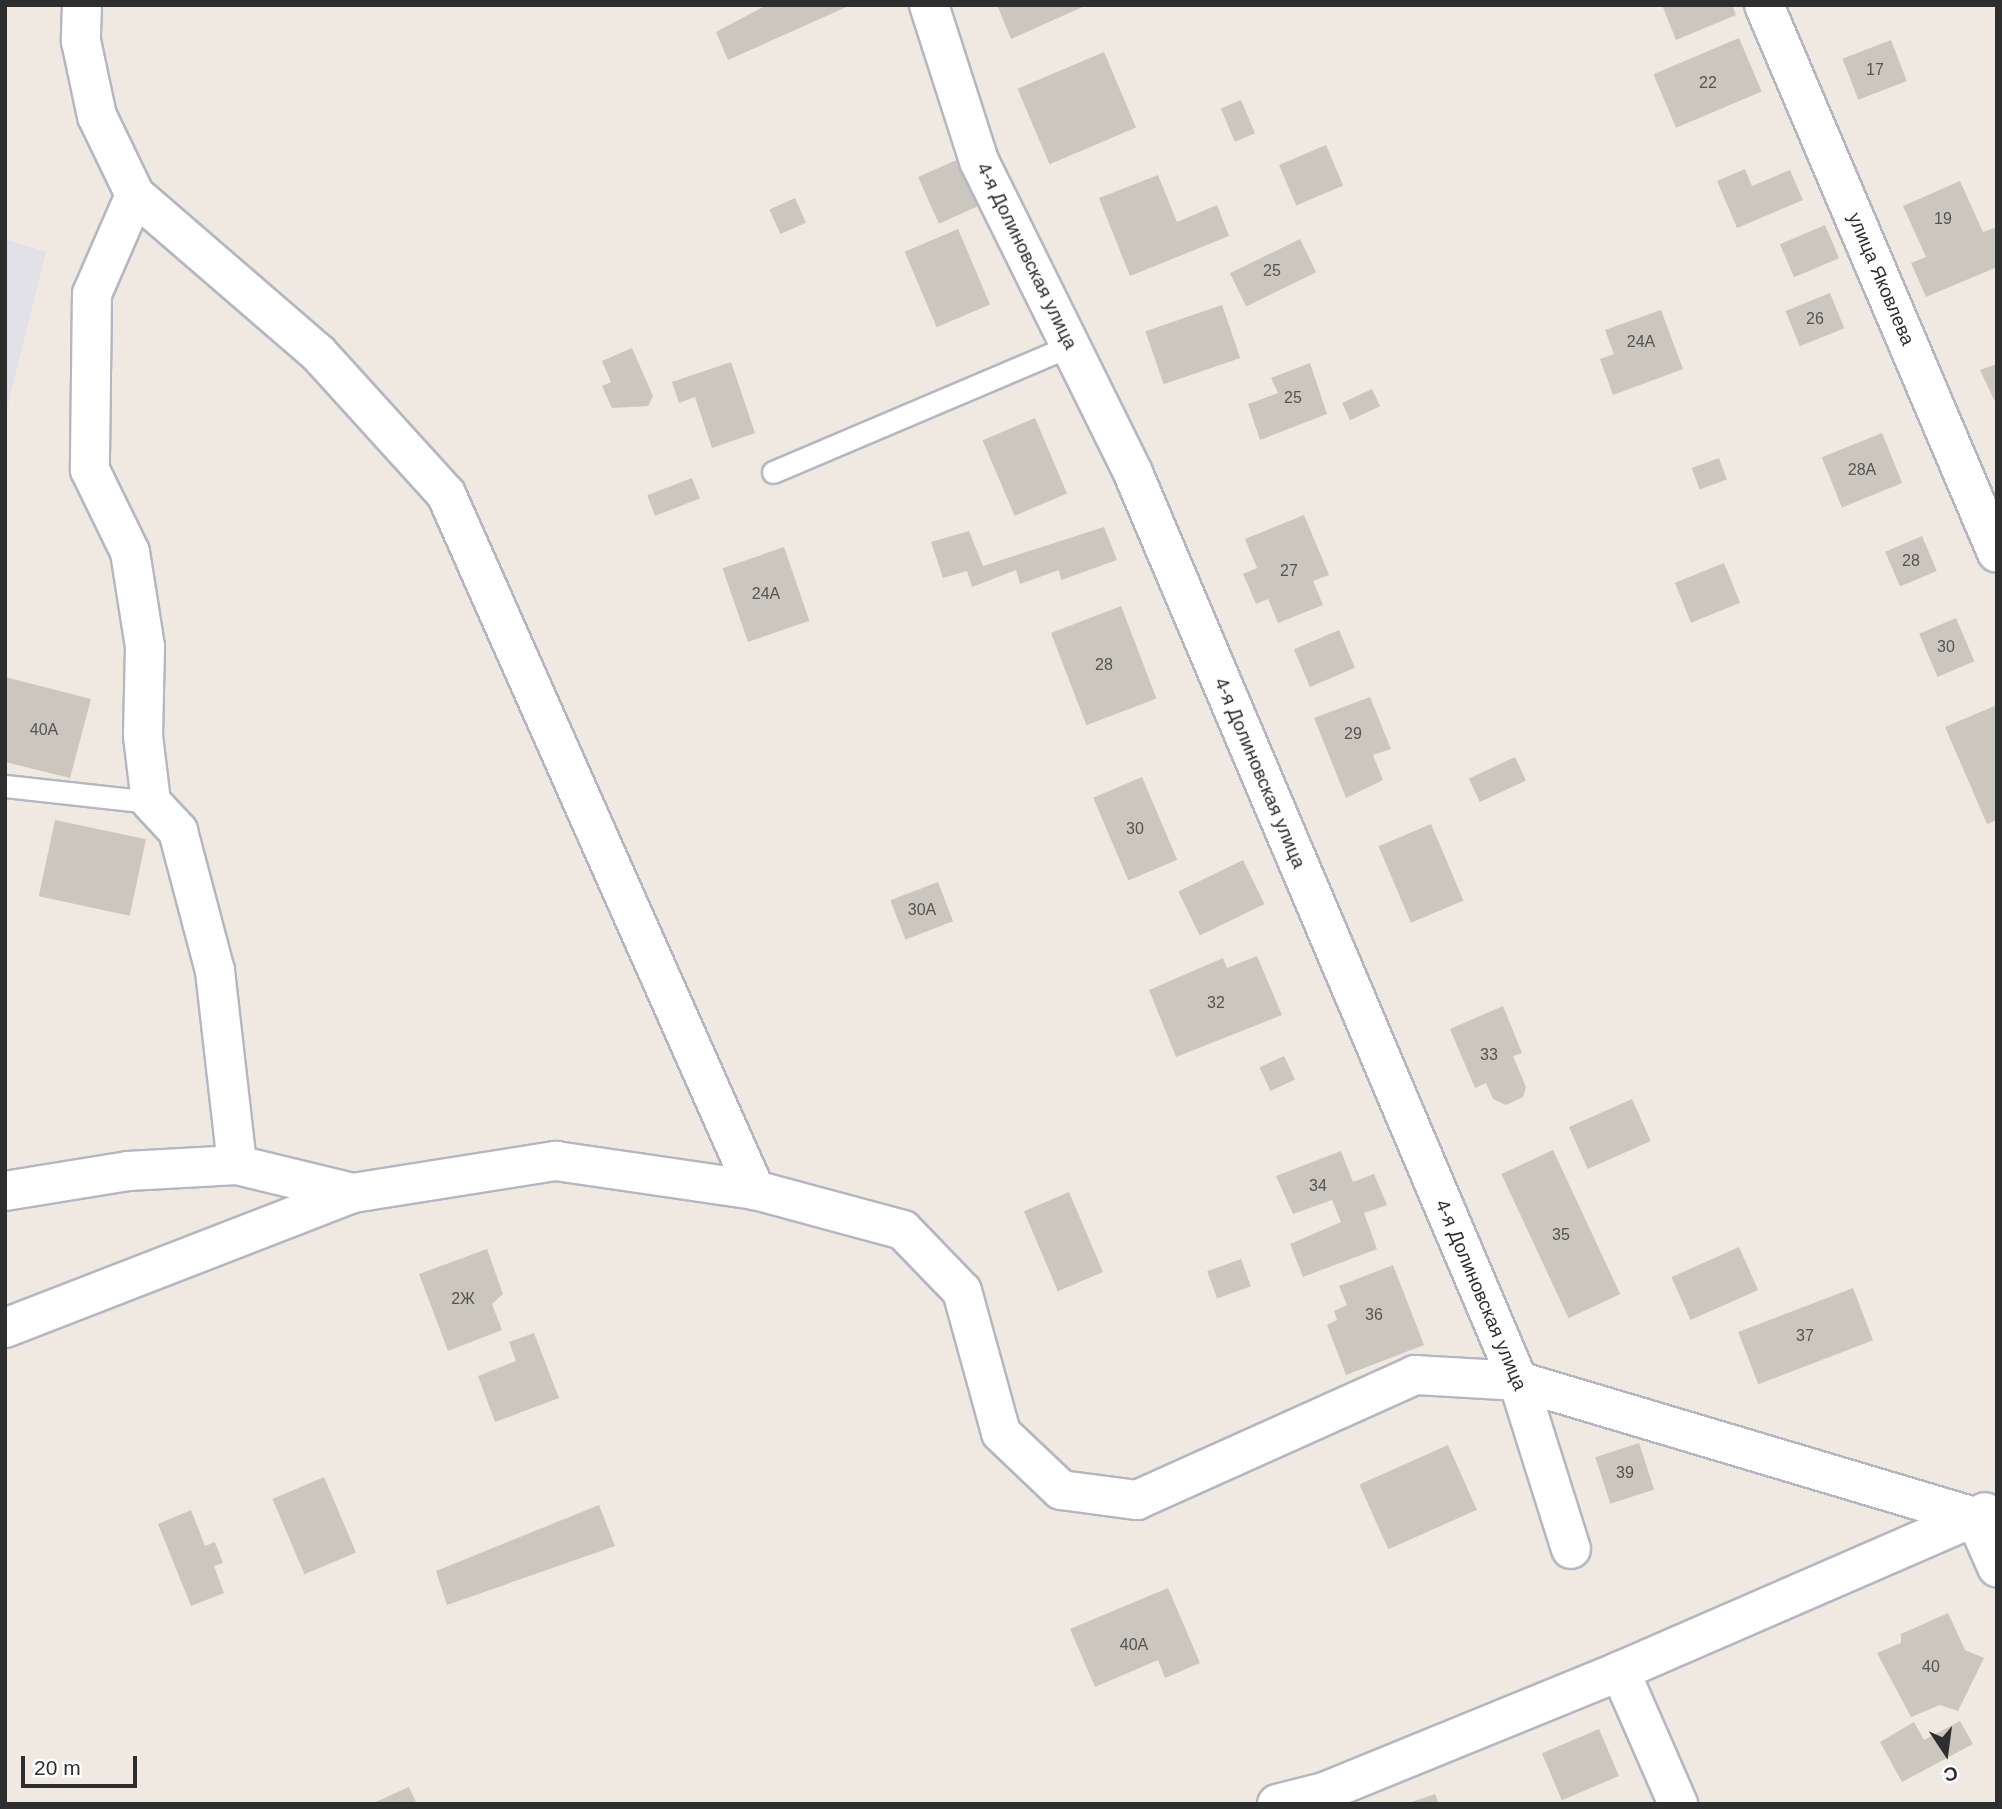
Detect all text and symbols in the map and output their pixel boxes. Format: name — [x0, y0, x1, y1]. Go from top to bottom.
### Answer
house number: 17 — [1866, 60, 1884, 80]
house number: 22 — [1699, 73, 1717, 93]
street label: 4-я Долиновская улица — [972, 159, 1082, 353]
street label: улица Яковлева — [1843, 209, 1919, 349]
house number: 19 — [1934, 209, 1952, 229]
house number: 25 — [1263, 261, 1281, 281]
house number: 26 — [1806, 309, 1824, 329]
house number: 24А — [1627, 332, 1655, 352]
house number: 25 — [1284, 388, 1302, 408]
house number: 28А — [1848, 460, 1876, 480]
house number: 28 — [1902, 551, 1920, 571]
house number: 27 — [1280, 561, 1298, 581]
house number: 24А — [752, 584, 780, 604]
house number: 30 — [1937, 637, 1955, 657]
house number: 28 — [1095, 655, 1113, 675]
street label: 4-я Долиновская улица — [1209, 674, 1311, 872]
house number: 40А — [30, 720, 58, 740]
house number: 29 — [1344, 724, 1362, 744]
house number: 30 — [1126, 819, 1144, 839]
house number: 30А — [908, 900, 936, 920]
house number: 32 — [1207, 993, 1225, 1013]
house number: 33 — [1480, 1045, 1498, 1065]
house number: 34 — [1309, 1176, 1327, 1196]
street label: 4-я Долиновская улица — [1430, 1196, 1532, 1394]
house number: 35 — [1552, 1225, 1570, 1245]
house number: 2Ж — [451, 1289, 475, 1309]
house number: 36 — [1365, 1305, 1383, 1325]
house number: 37 — [1796, 1326, 1814, 1346]
house number: 39 — [1616, 1463, 1634, 1483]
house number: 40А — [1120, 1635, 1148, 1655]
house number: 40 — [1922, 1657, 1940, 1677]
north arrow — [1911, 1718, 1981, 1788]
scale bar — [24, 1742, 140, 1786]
text: 20 m — [34, 1756, 81, 1779]
text: С — [1942, 1762, 1960, 1786]

